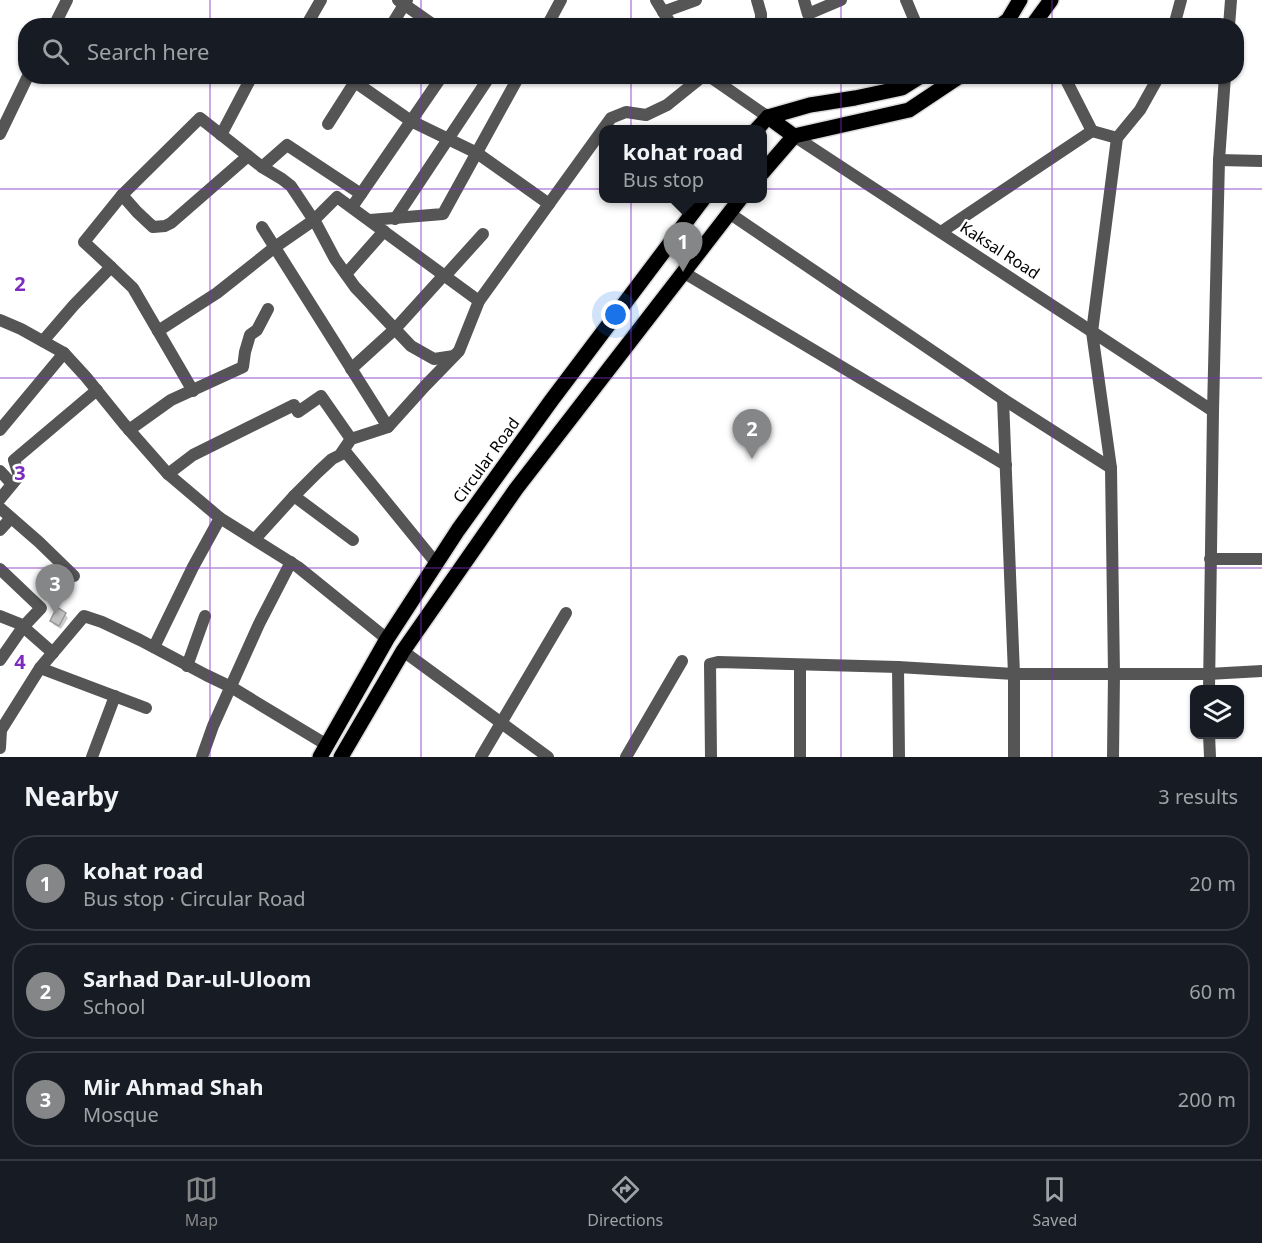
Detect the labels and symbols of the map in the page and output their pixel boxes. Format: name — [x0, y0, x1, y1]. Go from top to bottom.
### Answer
street label: Kaksal Road — [956, 216, 1044, 284]
pin: 1 — [664, 222, 702, 272]
text: 2 — [14, 270, 26, 297]
your location — [601, 300, 630, 329]
pin: 2 — [732, 410, 771, 459]
street label: Circular Road — [448, 413, 524, 507]
text: 3 — [14, 459, 26, 486]
pin: 3 — [36, 564, 74, 614]
text: 4 — [14, 648, 26, 675]

